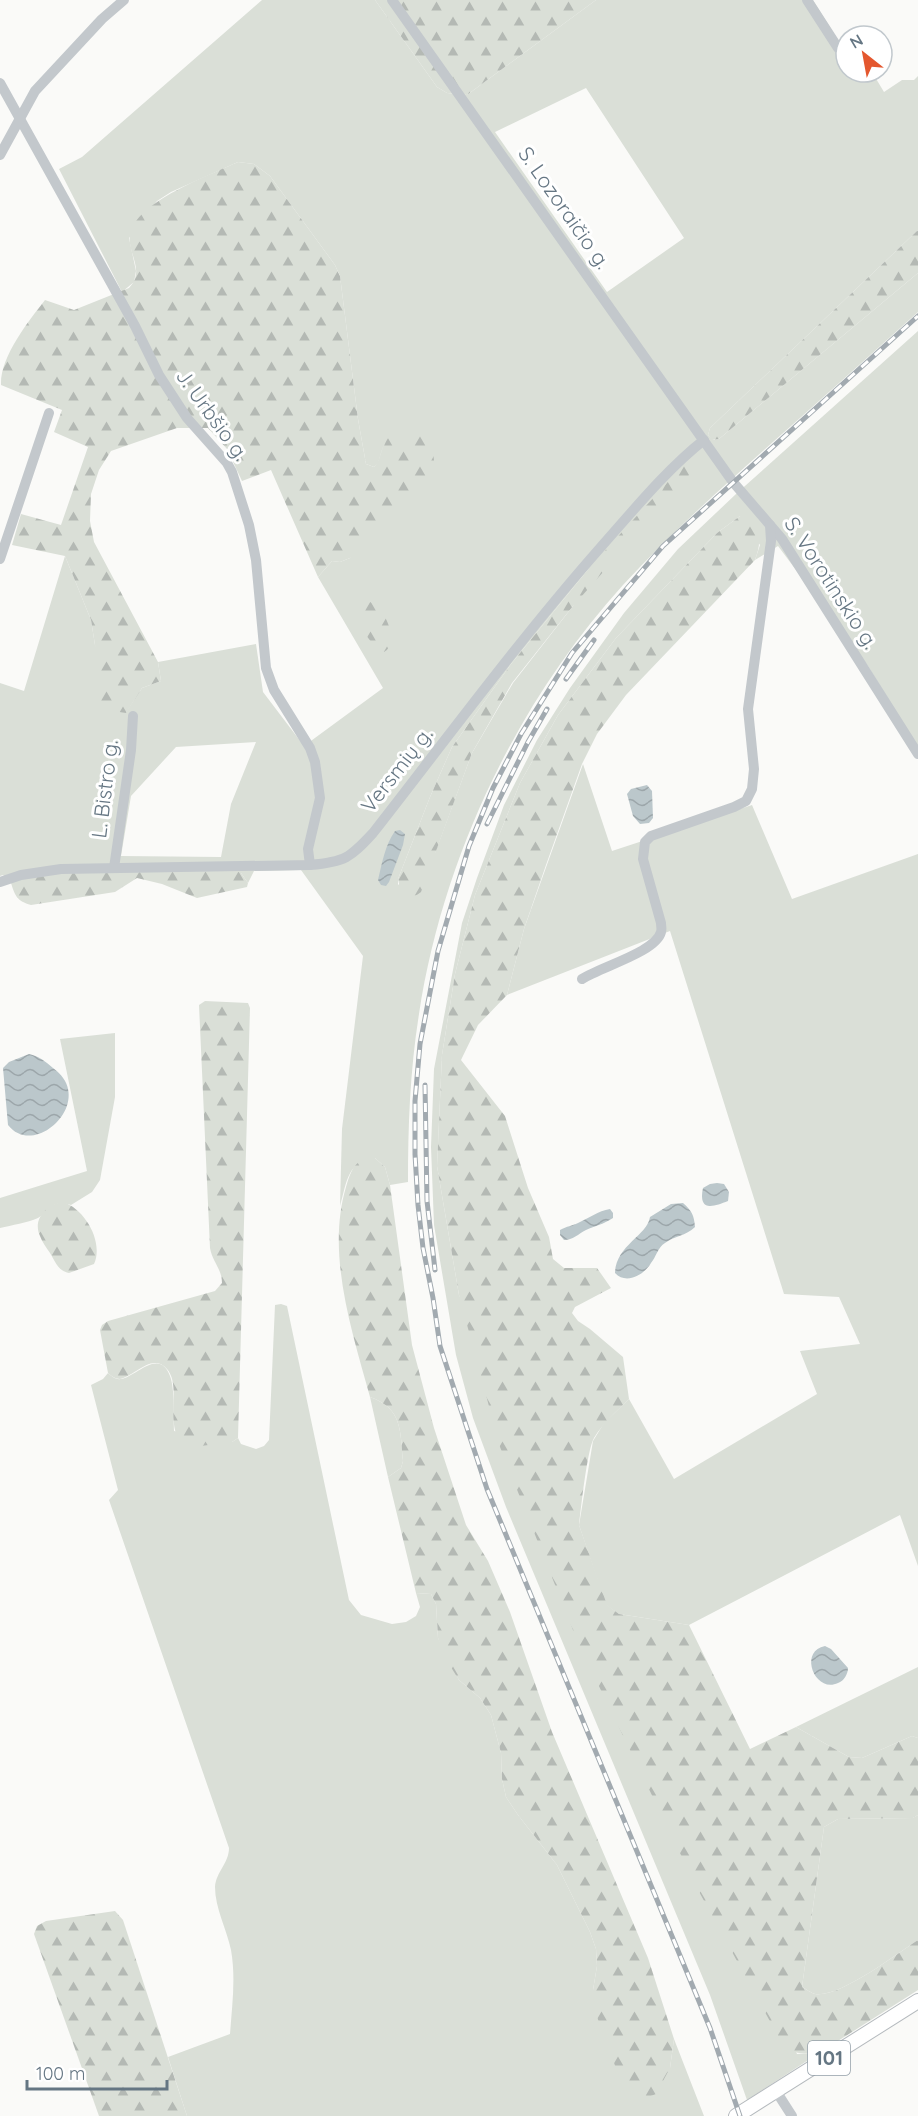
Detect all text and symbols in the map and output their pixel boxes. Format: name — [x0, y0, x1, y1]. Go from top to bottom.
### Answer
north arrow — [834, 24, 894, 84]
text: N — [846, 30, 866, 53]
street label: S. Lozoraičio g. — [513, 141, 617, 274]
street label: J. Urbšio g. — [171, 363, 255, 465]
street label: S. Vorotinskio g. — [779, 511, 884, 653]
street label: Versmių g. — [355, 721, 438, 817]
street label: L. Bistro g. — [85, 738, 123, 839]
road number: 101 — [808, 2041, 850, 2075]
scale bar — [27, 2053, 166, 2091]
text: 100 m — [36, 2062, 85, 2085]

